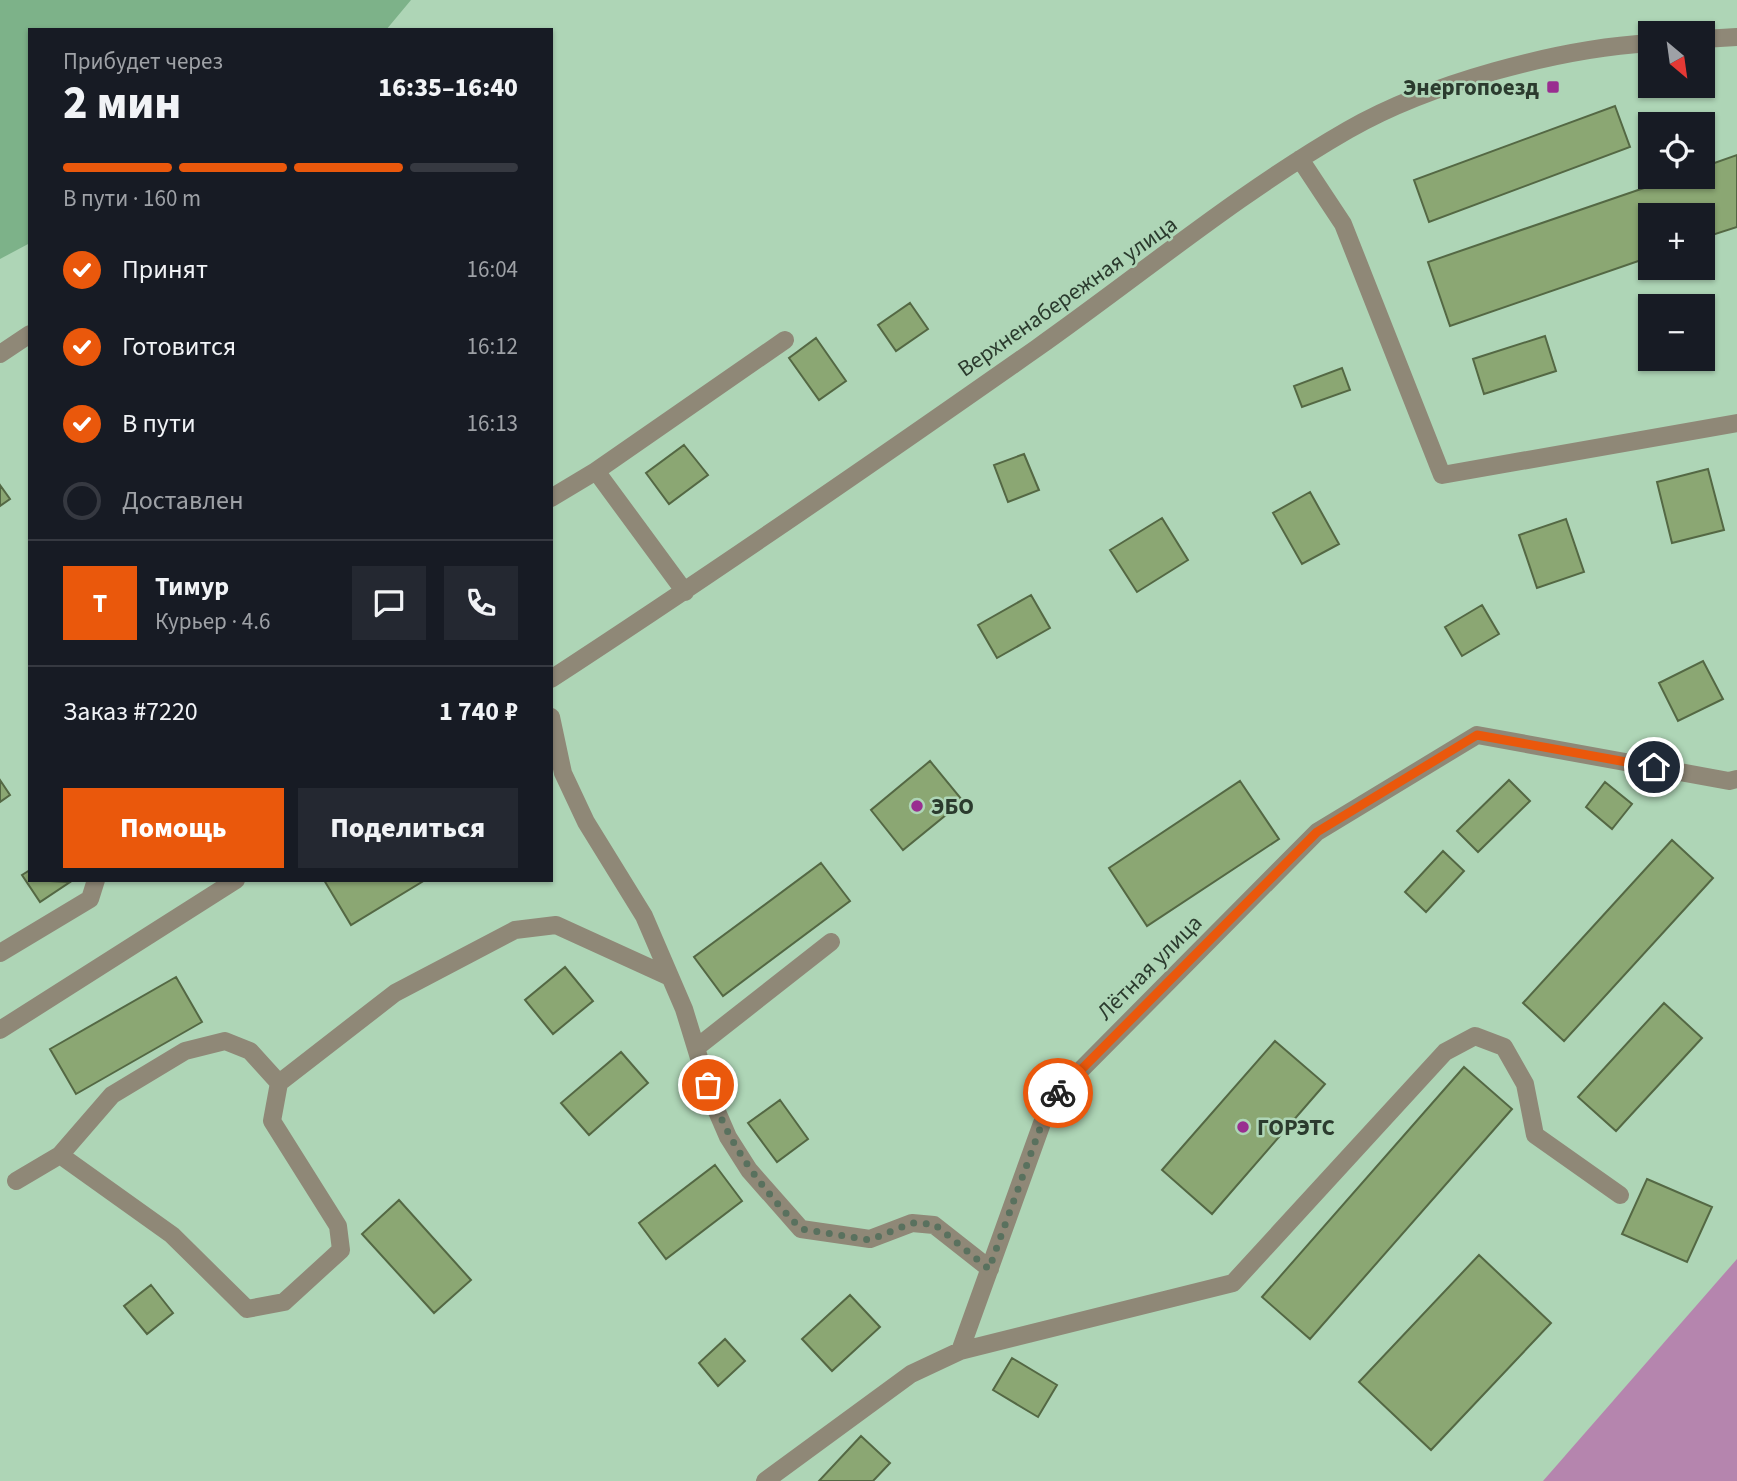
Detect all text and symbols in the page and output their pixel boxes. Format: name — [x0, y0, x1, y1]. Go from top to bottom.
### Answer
north arrow — [1638, 21, 1715, 98]
map controls — [1638, 21, 1715, 371]
text: Прибудет через — [63, 45, 223, 78]
text: 16:35–16:40 — [378, 69, 518, 106]
text: 2 мин — [63, 71, 181, 136]
place label: Энергопоезд — [1403, 71, 1540, 104]
marker: Энергопоезд — [1545, 79, 1561, 95]
button: locate — [1638, 112, 1715, 189]
text: В пути · 160 m — [63, 182, 201, 215]
button: + — [1638, 203, 1715, 280]
street label: Верхненабережная улица — [951, 208, 1184, 385]
icon: check — [63, 251, 101, 289]
text: Принят — [122, 251, 208, 288]
text: 16:04 — [467, 253, 518, 286]
button: − — [1638, 294, 1715, 371]
icon: check — [63, 328, 101, 366]
text: Готовится — [122, 328, 236, 365]
text: 16:12 — [467, 330, 518, 363]
icon: check — [63, 405, 101, 443]
text: В пути — [122, 405, 196, 442]
text: 16:13 — [467, 407, 518, 440]
text: Доставлен — [122, 482, 244, 519]
button: chat — [352, 566, 426, 640]
button: phone — [444, 566, 518, 640]
text: Тимур — [155, 568, 229, 605]
text: Т — [93, 585, 107, 622]
text: Курьер · 4.6 — [155, 605, 270, 638]
text: Заказ #7220 — [63, 693, 198, 730]
text: 1 740 ₽ — [439, 693, 518, 730]
pin — [1624, 737, 1684, 797]
icon: home — [1635, 748, 1673, 786]
button: Помощь — [63, 788, 284, 868]
button: Поделиться — [298, 788, 518, 868]
place label: ЭБО — [931, 790, 974, 823]
marker: ЭБО — [909, 798, 925, 814]
street label: Лётная улица — [1089, 907, 1210, 1028]
pin — [678, 1055, 738, 1115]
courier — [1023, 1058, 1093, 1128]
icon: bag — [689, 1066, 727, 1104]
icon: bike — [1039, 1074, 1077, 1112]
place label: ГОРЭТС — [1257, 1111, 1335, 1144]
marker: ГОРЭТС — [1235, 1119, 1251, 1135]

